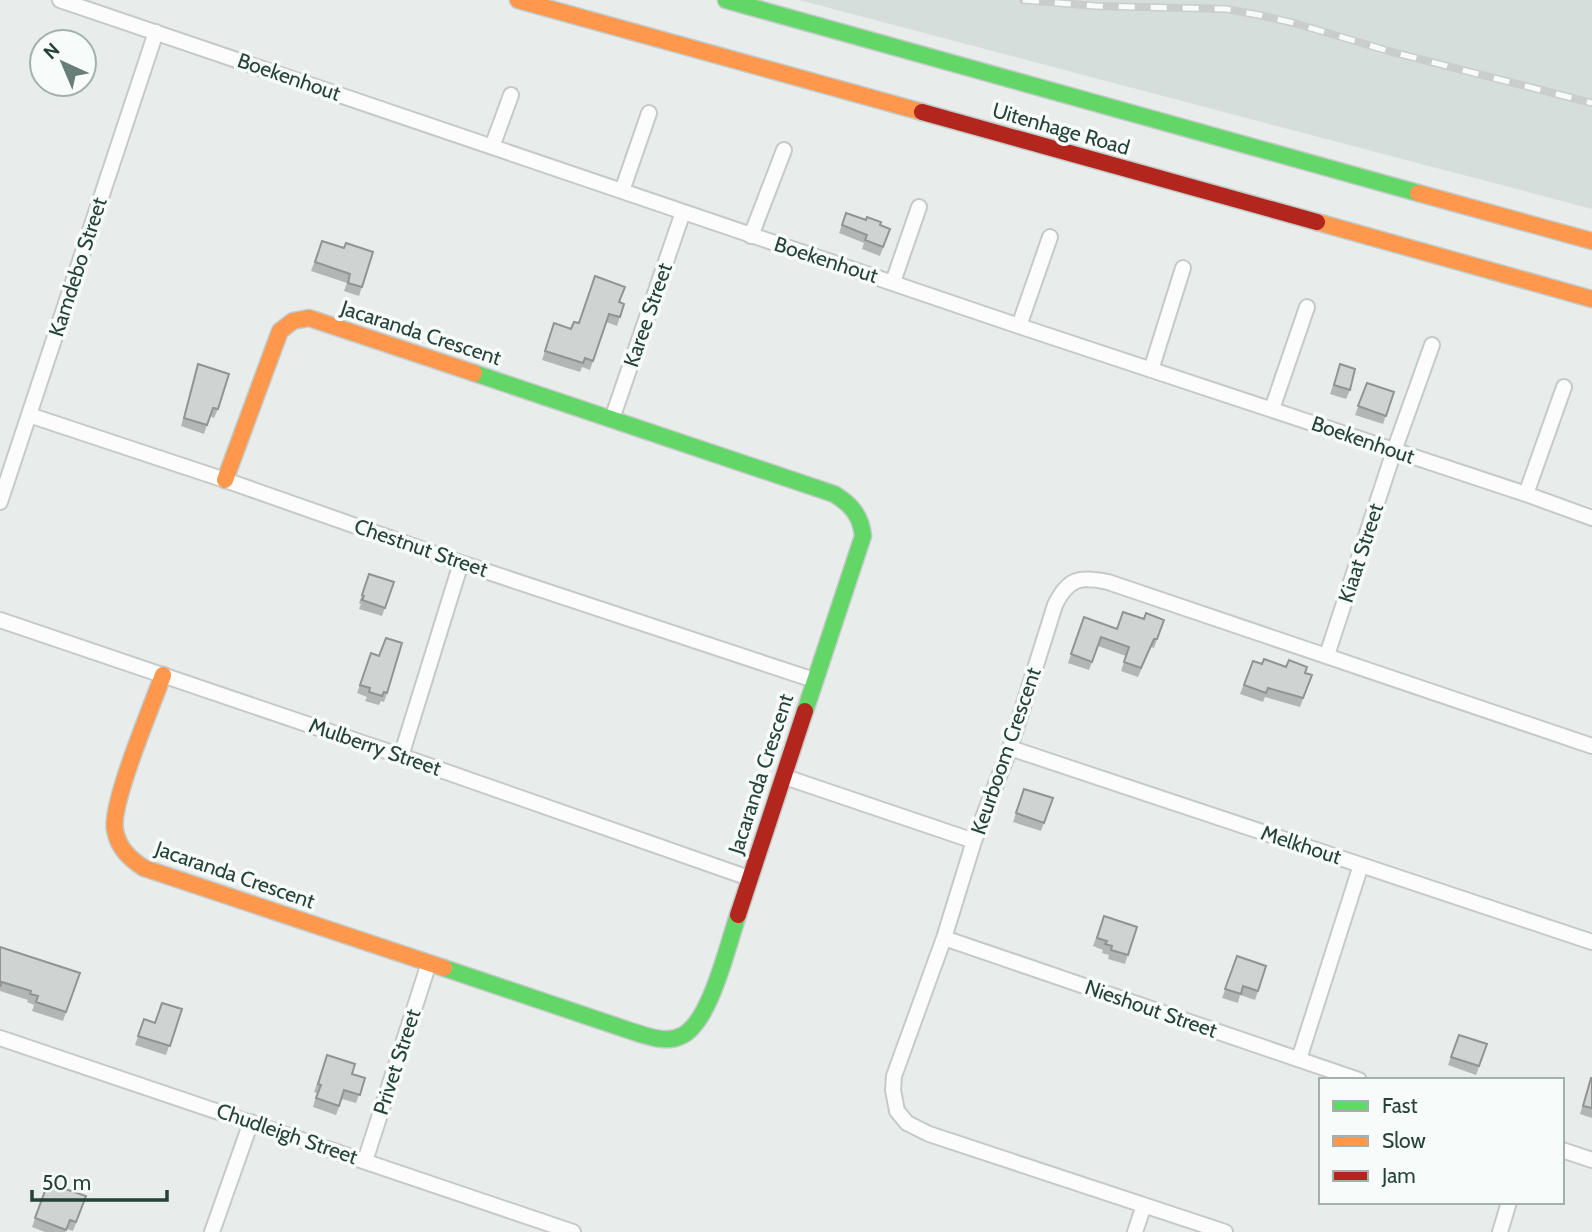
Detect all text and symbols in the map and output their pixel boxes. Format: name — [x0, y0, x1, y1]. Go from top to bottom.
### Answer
north arrow — [28, 28, 98, 98]
text: N — [39, 38, 64, 64]
street label: Boekenhout — [234, 47, 344, 106]
street label: Uitenhage Road — [990, 97, 1133, 160]
street label: Kamdebo Street — [43, 194, 112, 340]
street label: Boekenhout — [771, 231, 881, 288]
street label: Karee Street — [618, 259, 677, 370]
street label: Jacaranda Crescent — [337, 295, 504, 370]
street label: Boekenhout — [1308, 410, 1418, 469]
street label: Kiaat Street — [1333, 500, 1388, 605]
street label: Chestnut Street — [351, 513, 491, 582]
street label: Keurboom Crescent — [965, 664, 1046, 838]
street label: Jacaranda Crescent — [723, 691, 798, 858]
street label: Mulberry Street — [306, 712, 444, 781]
street label: Melkhout — [1258, 820, 1344, 869]
street label: Jacaranda Crescent — [151, 835, 318, 914]
street label: Nieshout Street — [1082, 974, 1221, 1043]
street label: Privet Street — [368, 1006, 425, 1118]
legend — [1319, 1078, 1564, 1204]
text: Fast — [1382, 1093, 1418, 1118]
street label: Chudleigh Street — [213, 1098, 361, 1169]
text: Slow — [1382, 1128, 1426, 1153]
scale bar — [32, 1158, 166, 1202]
text: Jam — [1381, 1163, 1416, 1188]
text: 50 m — [42, 1170, 91, 1195]

